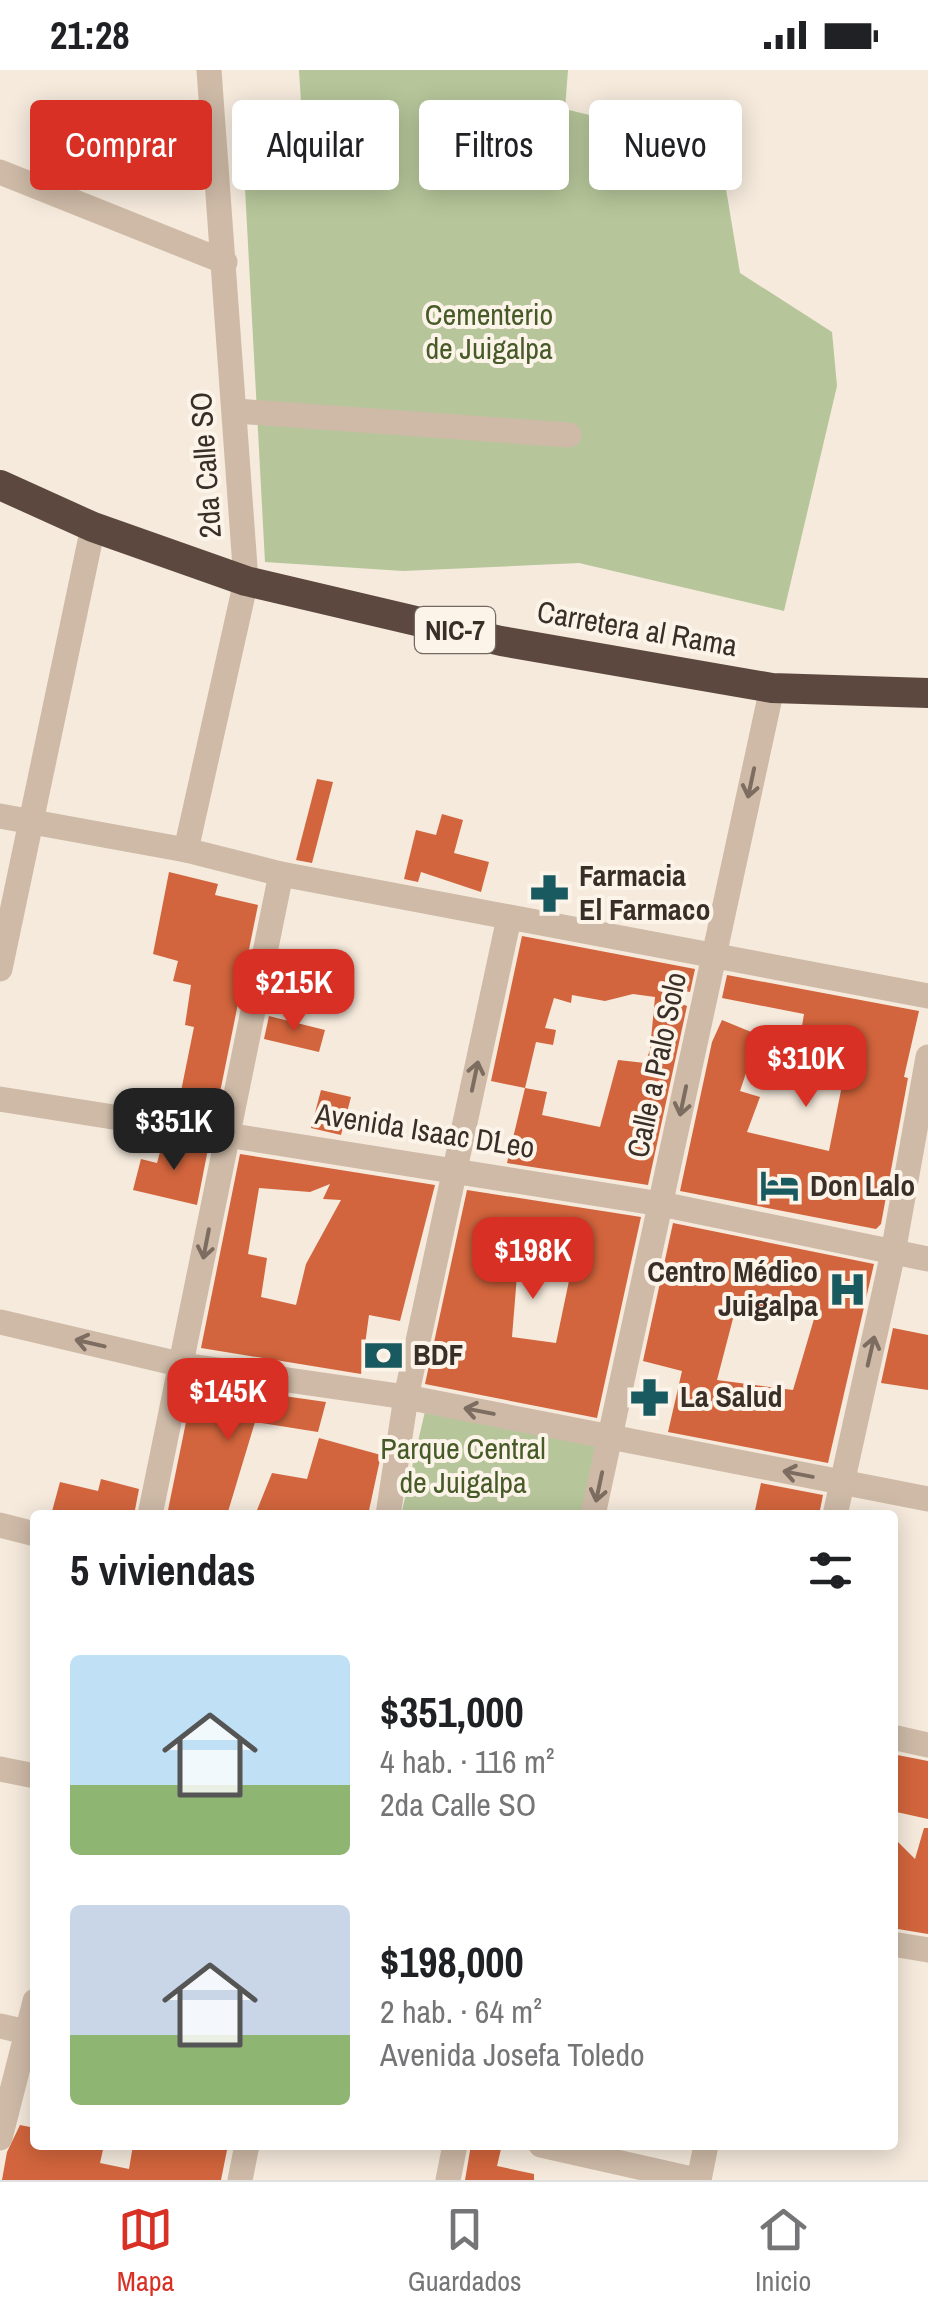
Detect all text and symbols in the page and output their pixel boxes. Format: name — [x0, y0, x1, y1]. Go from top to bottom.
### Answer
text: 21:28 — [50, 10, 130, 61]
chip: Comprar — [30, 100, 212, 190]
chip: Alquilar — [232, 100, 399, 190]
chip: Filtros — [419, 100, 569, 190]
chip: Nuevo — [589, 100, 742, 190]
park label: Cementerio de Juigalpa — [425, 294, 553, 368]
street label: 2da Calle SO — [180, 391, 230, 539]
street label: Carretera al Rama — [534, 591, 741, 665]
road number: NIC-7 — [415, 607, 495, 653]
one-way arrow — [741, 766, 759, 798]
place label: Farmacia El Farmaco — [579, 855, 710, 929]
pharmacy icon: Farmacia El Farmaco — [528, 872, 570, 914]
pin: $215K — [224, 949, 364, 1034]
text: $215K — [255, 960, 333, 1003]
street label: Calle a Palo Solo — [617, 968, 695, 1161]
pin: $310K — [736, 1025, 876, 1110]
text: $310K — [767, 1036, 845, 1079]
one-way arrow — [467, 1061, 485, 1093]
one-way arrow — [673, 1084, 692, 1116]
pin: $351K — [104, 1088, 244, 1173]
street label: Avenida Isaac D´Leo — [312, 1093, 537, 1167]
text: $351K — [135, 1099, 213, 1142]
hotel icon: Don Lalo — [759, 1165, 801, 1207]
place label: Don Lalo — [810, 1165, 915, 1205]
pin: $198K — [463, 1217, 603, 1302]
one-way arrow — [196, 1228, 215, 1260]
text: $198K — [494, 1228, 572, 1271]
place label: Centro Médico Juigalpa — [647, 1251, 818, 1325]
hospital icon: Centro Médico Juigalpa — [827, 1268, 869, 1310]
one-way arrow — [75, 1333, 107, 1351]
bank icon: BDF — [362, 1334, 404, 1376]
place label: BDF — [413, 1334, 464, 1374]
one-way arrow — [862, 1336, 881, 1368]
pin: $145K — [158, 1358, 298, 1443]
text: $145K — [189, 1369, 267, 1412]
pharmacy icon: La Salud — [629, 1376, 671, 1418]
place label: La Salud — [680, 1376, 783, 1416]
one-way arrow — [464, 1401, 496, 1420]
park label: Parque Central de Juigalpa — [380, 1428, 546, 1502]
one-way arrow — [783, 1463, 815, 1482]
one-way arrow — [589, 1470, 607, 1502]
text: 5 viviendas — [70, 1542, 256, 1598]
icon: filters — [803, 1543, 858, 1598]
text: $351,000 — [380, 1684, 524, 1740]
icon: home — [150, 1695, 270, 1815]
text: 4 hab. · 116 m² — [380, 1740, 555, 1783]
text: 2da Calle SO — [380, 1783, 536, 1826]
text: $198,000 — [380, 1934, 524, 1990]
icon: home — [150, 1945, 270, 2065]
text: 2 hab. · 64 m² — [380, 1990, 542, 2033]
text: Avenida Josefa Toledo — [380, 2033, 645, 2076]
tab: Mapa — [117, 2202, 174, 2300]
tab: Guardados — [408, 2202, 521, 2300]
tab: Inicio — [755, 2202, 811, 2300]

